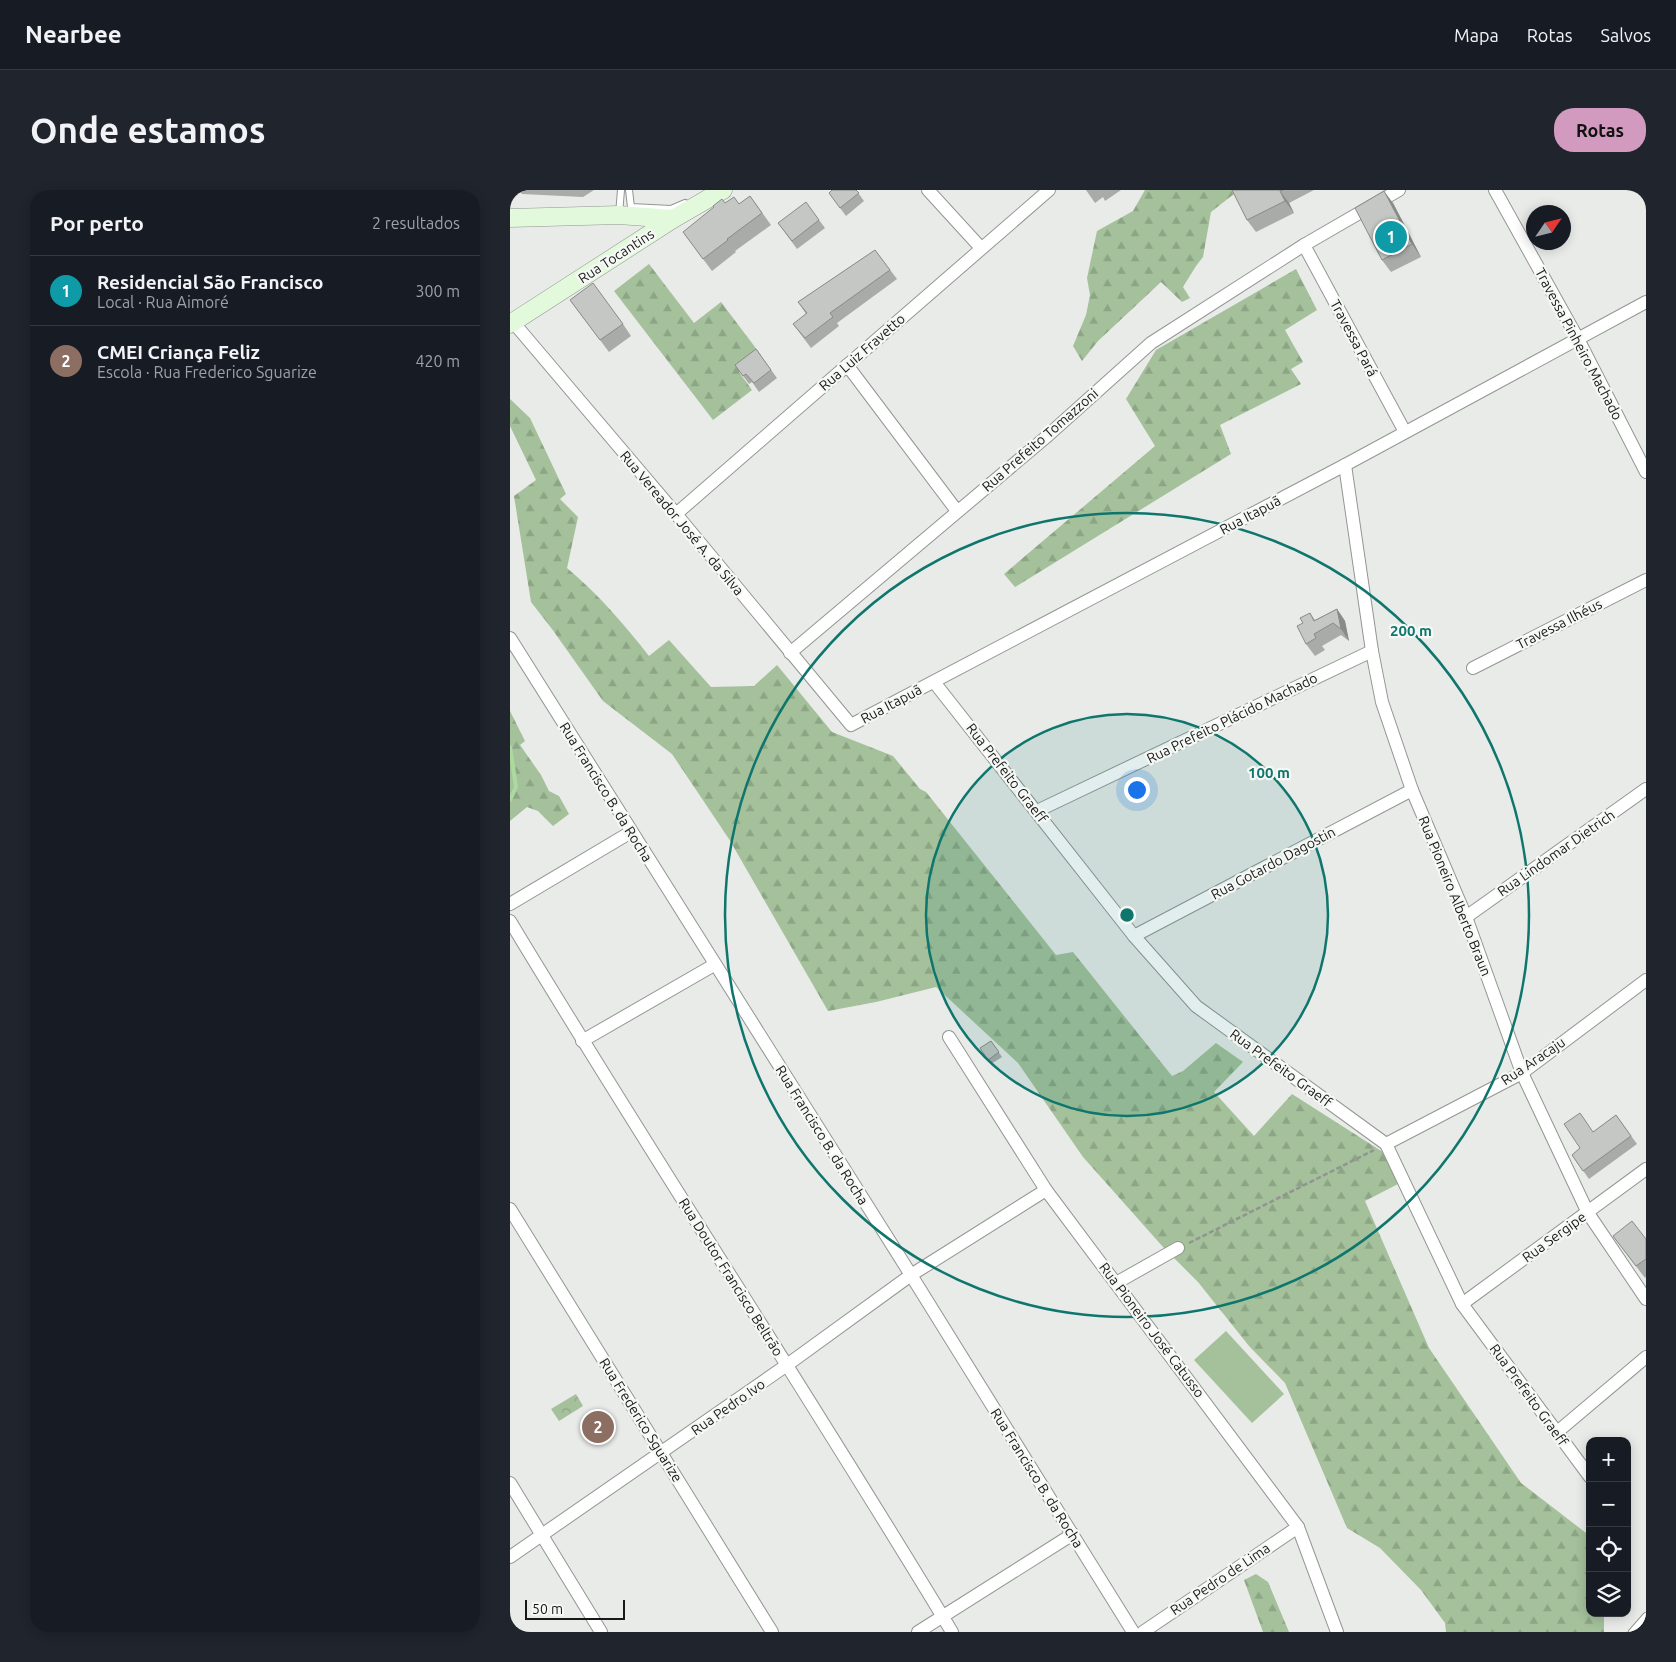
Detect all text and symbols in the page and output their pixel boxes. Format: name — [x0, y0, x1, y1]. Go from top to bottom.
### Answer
text: Nearbee — [25, 21, 122, 48]
text: Mapa — [1454, 25, 1499, 45]
text: Rotas — [1527, 25, 1573, 45]
text: Salvos — [1601, 25, 1651, 45]
button: Rotas — [1554, 108, 1646, 152]
text: Onde estamos — [30, 110, 265, 150]
north arrow — [1526, 205, 1571, 250]
text: Por perto — [50, 211, 144, 235]
text: 2 resultados — [372, 214, 460, 232]
pin: 1 — [1375, 218, 1407, 256]
street label: Rua Tocantins — [575, 226, 657, 286]
street label: Travessa Pinheiro Machado — [1532, 265, 1626, 423]
text: Residencial São Francisco — [97, 271, 324, 293]
text: 1 — [61, 282, 71, 300]
text: 300 m — [415, 282, 460, 300]
text: Local · Rua Aimoré — [97, 293, 229, 311]
street label: Travessa Pará — [1327, 297, 1381, 379]
street label: Rua Luiz Fravetto — [816, 310, 908, 394]
text: CMEI Criança Feliz — [97, 341, 260, 363]
text: 2 — [61, 352, 71, 370]
text: 420 m — [415, 352, 460, 370]
text: Escola · Rua Frederico Sguarize — [97, 363, 317, 381]
street label: Rua Prefeito Tomazzoni — [979, 385, 1101, 495]
street label: Rua Vereador José A. da Silva — [617, 448, 747, 598]
street label: Rua Itapuã — [1217, 492, 1283, 538]
street label: Travessa Ilhéus — [1514, 596, 1604, 652]
text: 200 m — [1390, 622, 1432, 639]
street label: Rua Prefeito Plácido Machado — [1144, 670, 1320, 766]
street label: Rua Itapuã — [858, 681, 924, 727]
street label: Rua Francisco B. da Rocha — [556, 719, 656, 865]
street label: Rua Prefeito Graeff — [963, 720, 1051, 826]
text: 100 m — [1248, 764, 1290, 781]
your location — [1124, 777, 1150, 803]
street label: Rua Lindomar Dietrich — [1494, 806, 1618, 900]
street label: Rua Pioneiro Alberto Braun — [1416, 814, 1494, 978]
street label: Rua Gotardo Dagostin — [1208, 823, 1338, 903]
centre of rings — [1118, 906, 1136, 924]
street label: Rua Prefeito Graeff — [1227, 1026, 1335, 1111]
street label: Rua Aracaju — [1498, 1034, 1568, 1088]
street label: Rua Francisco B. da Rocha — [772, 1062, 872, 1208]
street label: Rua Doutor Francisco Beltrão — [676, 1195, 786, 1359]
street label: Rua Sergipe — [1519, 1209, 1589, 1265]
street label: Rua Pioneiro José Catusso — [1096, 1259, 1208, 1401]
street label: Rua Prefeito Graeff — [1487, 1341, 1572, 1449]
street label: Rua Frederico Sguarize — [596, 1355, 686, 1485]
street label: Rua Pedro Ivo — [688, 1376, 768, 1438]
street label: Rua Francisco B. da Rocha — [987, 1405, 1087, 1551]
pin: 2 — [582, 1408, 614, 1446]
map controls — [1586, 1437, 1631, 1617]
button: + — [1586, 1437, 1631, 1482]
button: − — [1586, 1482, 1631, 1527]
button: locate — [1586, 1527, 1631, 1572]
street label: Rua Pedro de Lima — [1167, 1540, 1273, 1618]
button: layers — [1586, 1572, 1631, 1617]
scale bar — [525, 1597, 625, 1620]
text: 50 m — [532, 1601, 563, 1617]

